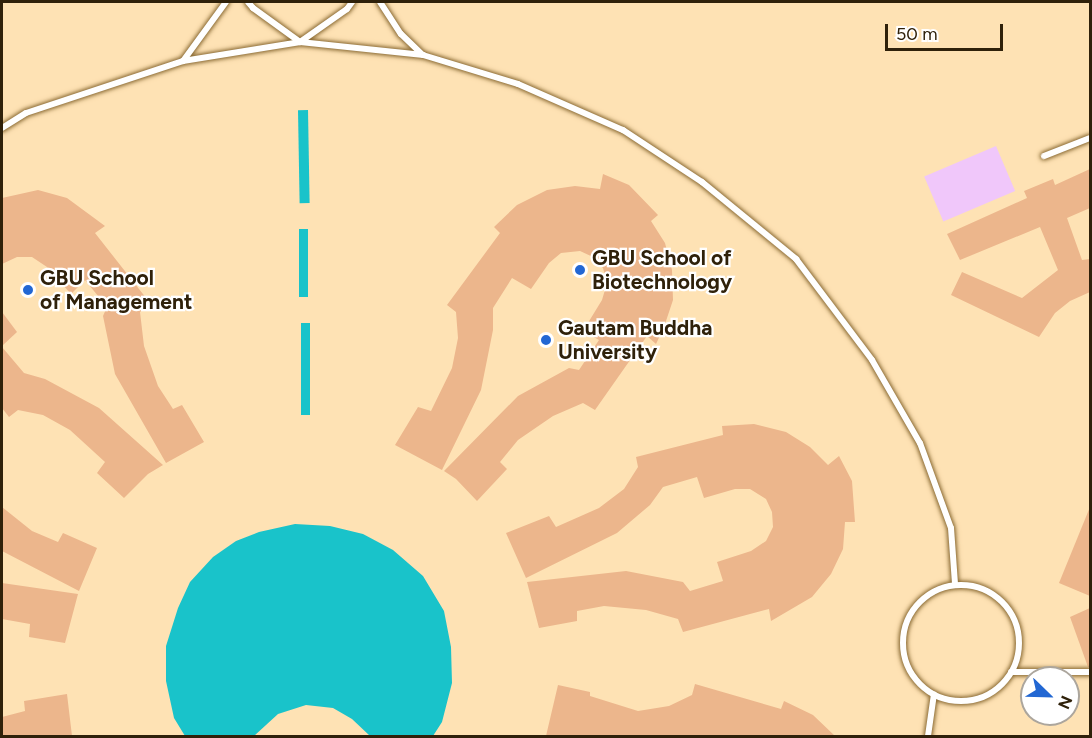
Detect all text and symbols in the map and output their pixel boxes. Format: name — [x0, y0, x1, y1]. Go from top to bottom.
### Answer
scale bar — [888, 12, 1006, 50]
text: 50 m — [896, 23, 938, 45]
place label: GBU School of Biotechnology — [592, 245, 732, 295]
marker: GBU School of Biotechnology — [573, 263, 587, 277]
place label: GBU School of Management — [40, 265, 192, 315]
marker: GBU School of Management — [21, 283, 35, 297]
place label: Gautam Buddha University — [558, 315, 712, 365]
marker: Gautam Buddha University — [539, 333, 553, 347]
north arrow — [1020, 666, 1080, 726]
text: N — [1054, 693, 1076, 712]

